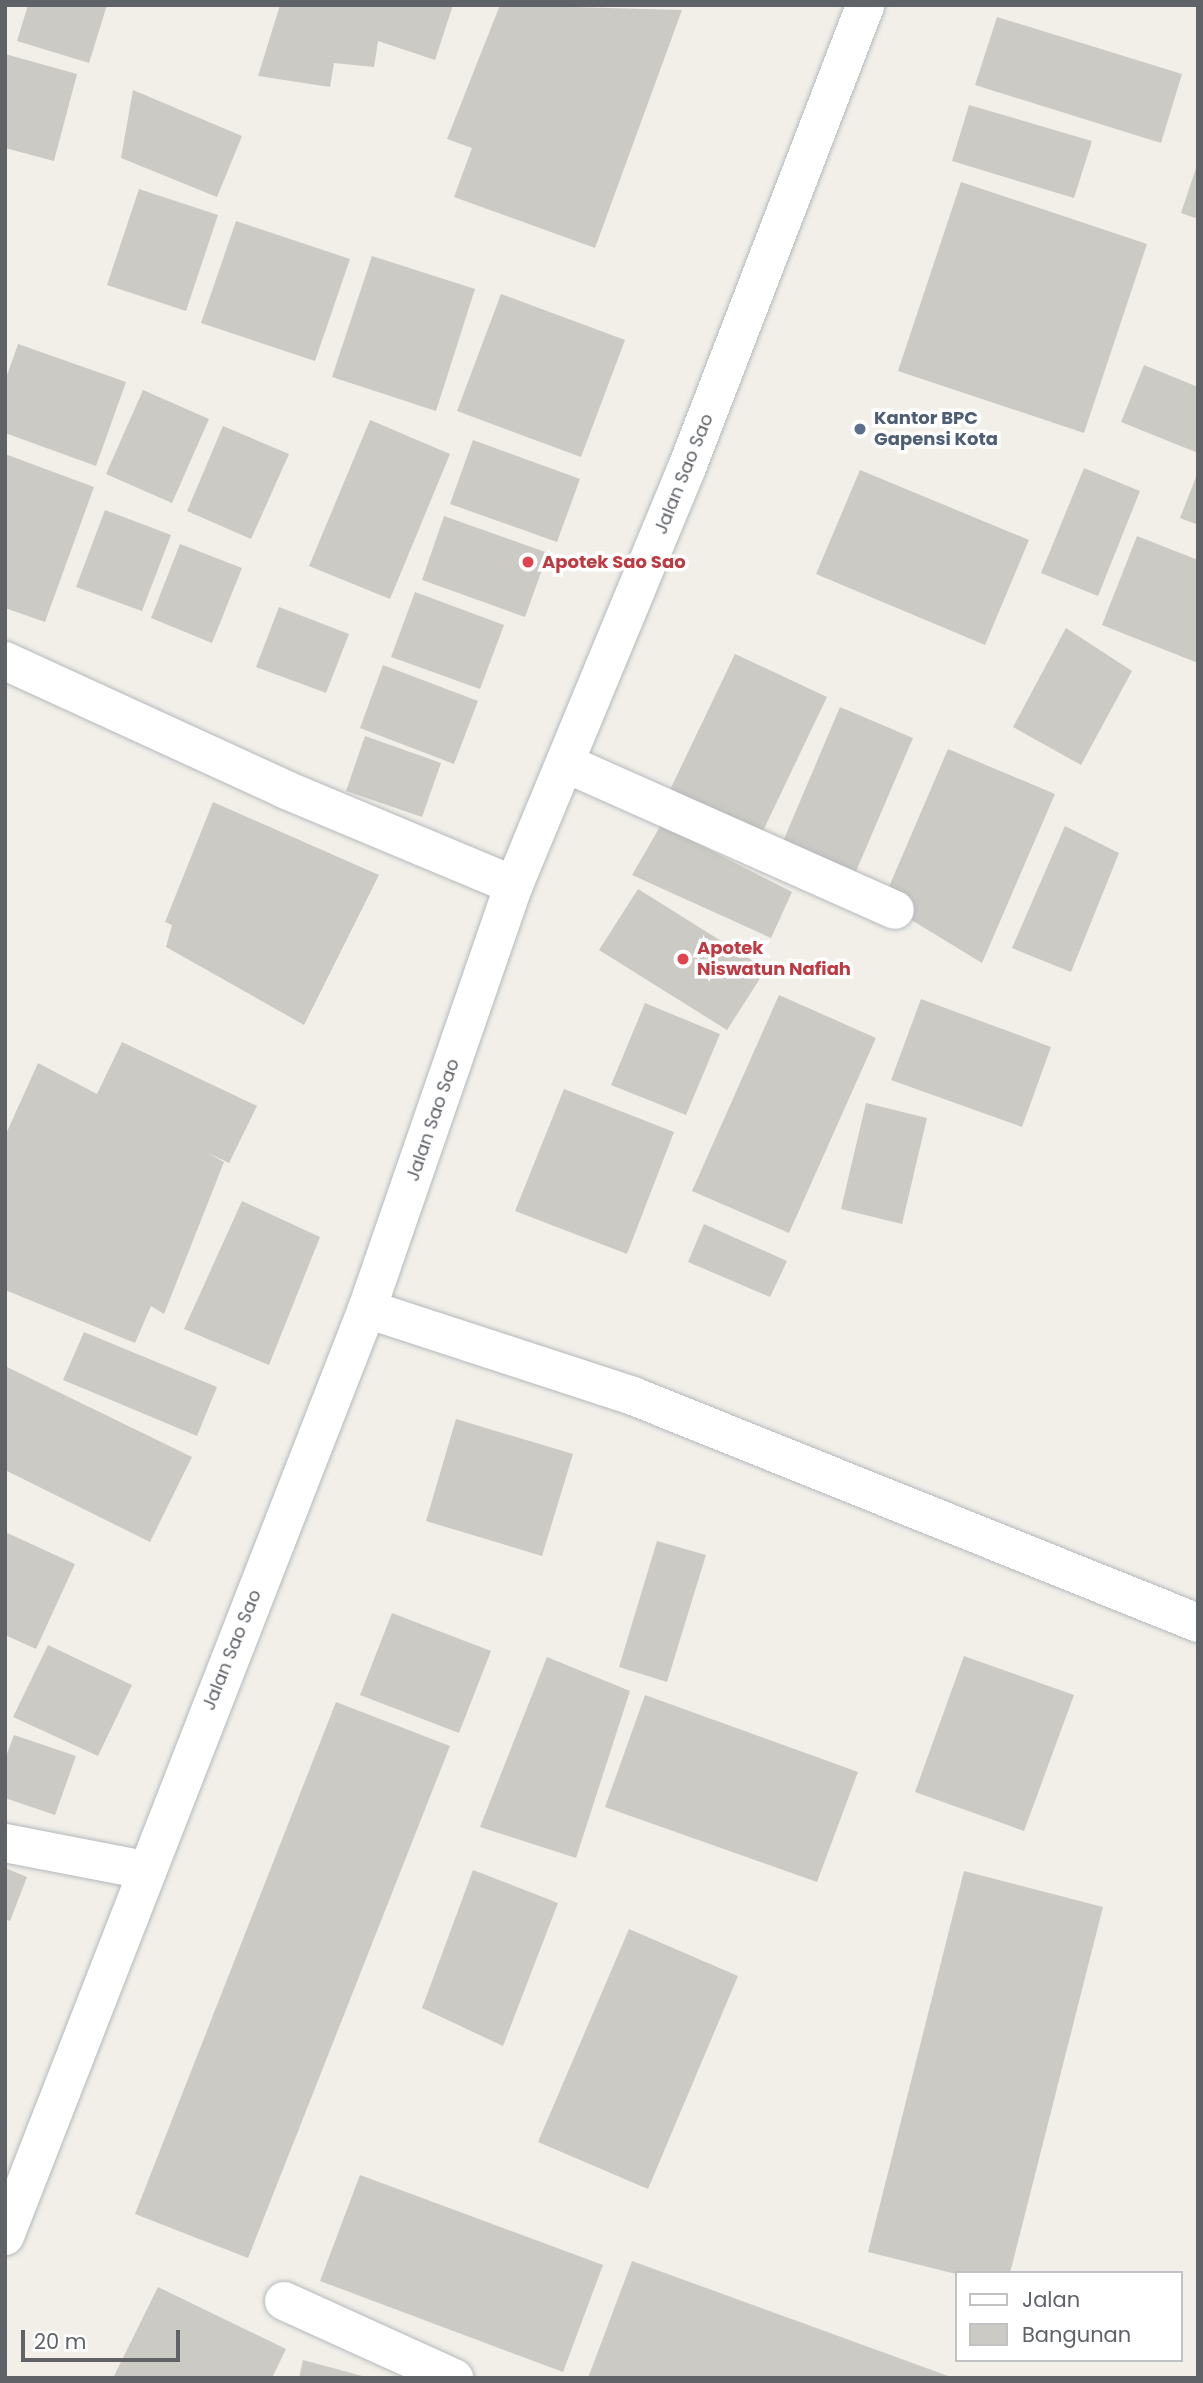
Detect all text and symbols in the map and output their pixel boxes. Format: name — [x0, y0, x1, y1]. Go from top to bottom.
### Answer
place label: Kantor BPC Gapensi Kota — [874, 408, 998, 450]
street label: Jalan Sao Sao — [650, 411, 718, 537]
marker: Kantor BPC Gapensi Kota — [852, 421, 868, 437]
place label: Apotek Sao Sao — [542, 551, 686, 573]
marker: Apotek Sao Sao — [520, 554, 536, 570]
place label: Apotek Niswatun Nafiah — [697, 938, 851, 981]
marker: Apotek Niswatun Nafiah — [675, 951, 691, 967]
street label: Jalan Sao Sao — [402, 1056, 464, 1184]
street label: Jalan Sao Sao — [198, 1587, 266, 1713]
legend — [954, 2271, 1182, 2362]
text: Jalan — [1022, 2285, 1080, 2314]
scale bar — [24, 2316, 184, 2360]
text: Bangunan — [1022, 2320, 1131, 2349]
text: 20 m — [34, 2327, 87, 2356]

